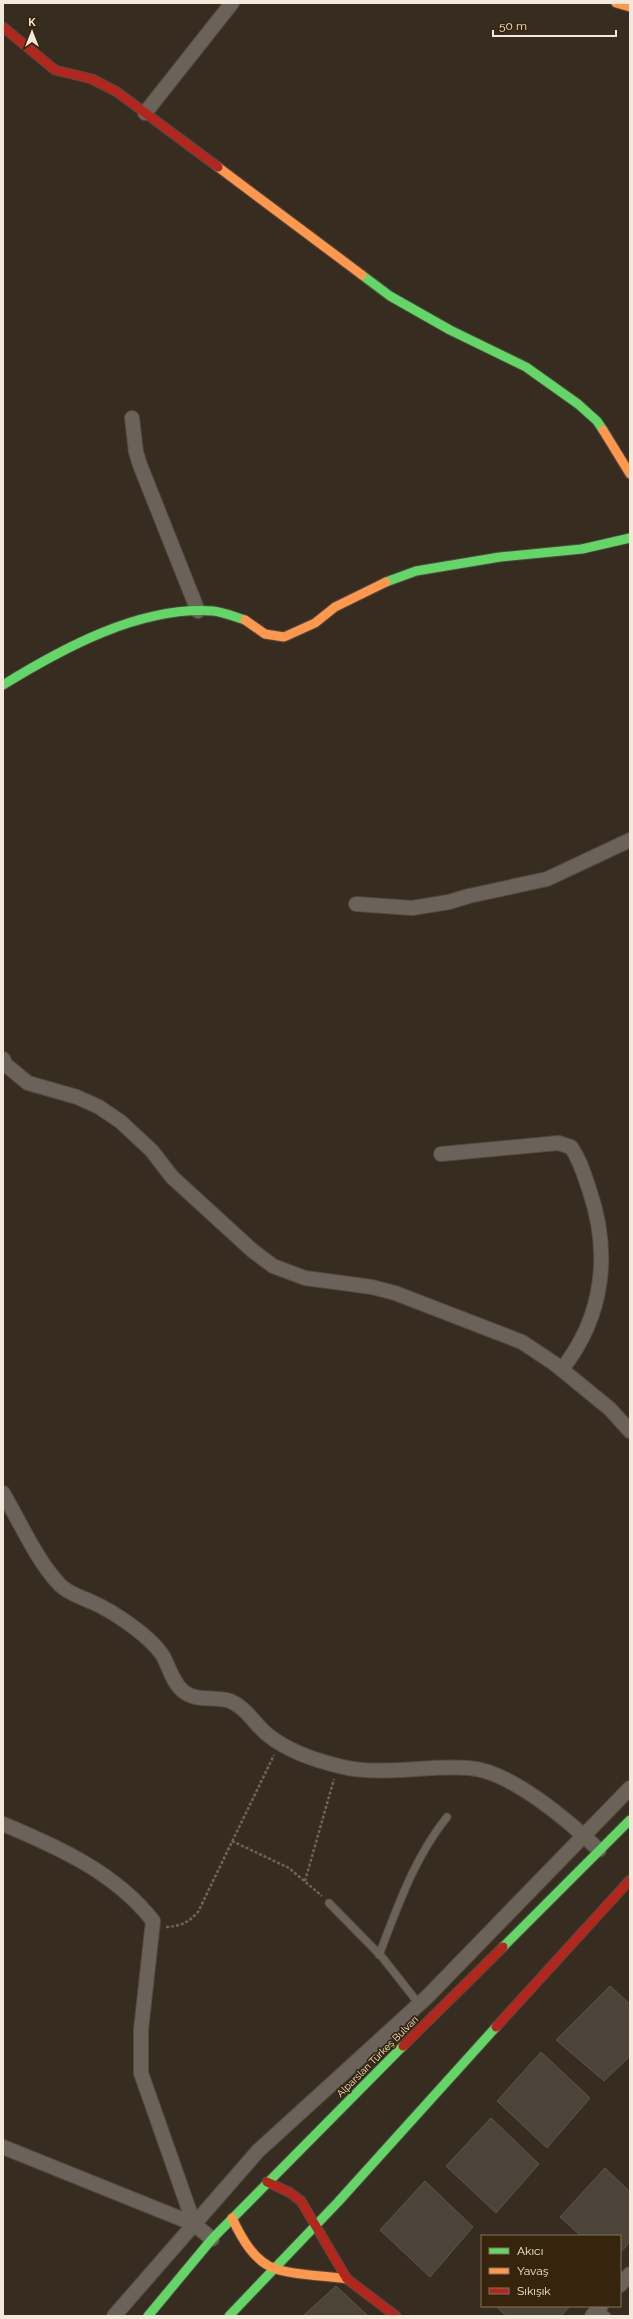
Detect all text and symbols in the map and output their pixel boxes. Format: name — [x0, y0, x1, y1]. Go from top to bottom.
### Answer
north arrow — [12, 12, 52, 52]
scale bar — [493, 12, 616, 38]
text: K — [28, 16, 36, 29]
text: 50 m — [499, 19, 527, 33]
street label: Alparslan Türkeş Bulvarı — [335, 2014, 420, 2099]
legend — [481, 2235, 621, 2307]
text: Akıcı — [517, 2244, 543, 2258]
text: Yavaş — [517, 2264, 549, 2278]
text: Sıkışık — [517, 2284, 551, 2298]

